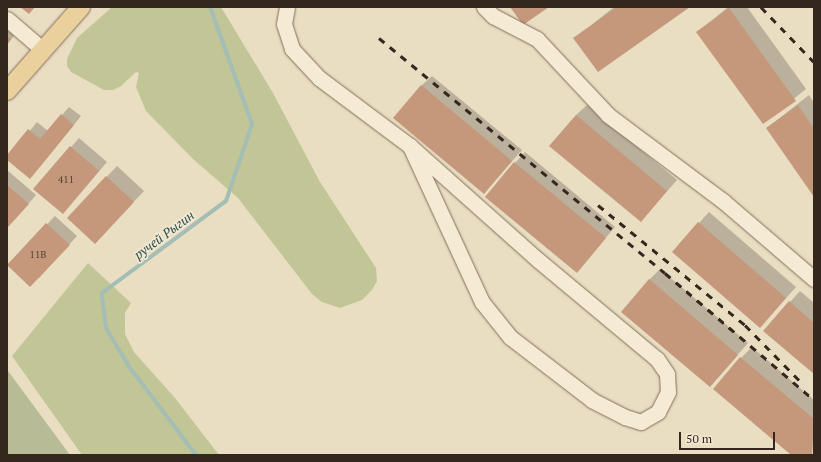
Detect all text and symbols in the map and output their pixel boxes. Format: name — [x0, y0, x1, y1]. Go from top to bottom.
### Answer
house number: 411 — [58, 174, 74, 186]
water label: ручей Рыгин — [131, 207, 197, 263]
house number: 11В — [30, 249, 46, 261]
scale bar — [681, 424, 777, 450]
text: 50 m — [686, 431, 712, 446]

